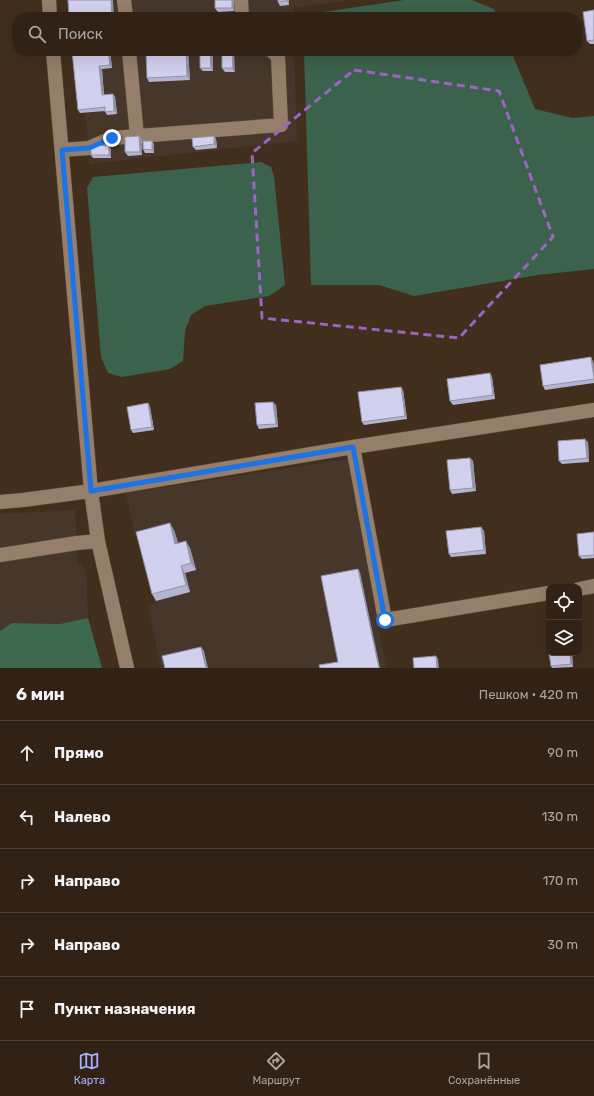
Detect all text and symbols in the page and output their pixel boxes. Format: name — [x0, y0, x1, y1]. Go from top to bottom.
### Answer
search box — [12, 12, 582, 56]
icon: search — [26, 23, 48, 45]
text: Поиск — [58, 25, 103, 43]
route end — [103, 129, 121, 147]
map controls — [546, 584, 582, 656]
button: locate — [546, 584, 582, 620]
route start — [376, 611, 394, 629]
button: layers — [546, 620, 582, 656]
text: 6 мин — [16, 684, 65, 704]
text: Пешком · 420 m — [479, 687, 578, 702]
icon: ahead — [16, 742, 38, 764]
text: Прямо — [54, 744, 104, 762]
text: 90 m — [547, 745, 578, 760]
icon: left — [16, 806, 38, 828]
text: Налево — [54, 808, 111, 826]
text: 130 m — [542, 809, 578, 824]
icon: right — [16, 870, 38, 892]
text: Направо — [54, 872, 120, 890]
text: 170 m — [543, 873, 578, 888]
icon: right — [16, 934, 38, 956]
text: Направо — [54, 936, 120, 954]
text: 30 m — [547, 937, 578, 952]
icon: arrive — [16, 998, 38, 1020]
text: Пункт назначения — [54, 1000, 196, 1018]
tab: Карта — [74, 1050, 105, 1087]
tab: Маршрут — [252, 1050, 300, 1087]
tab: Сохранённые — [448, 1050, 520, 1087]

